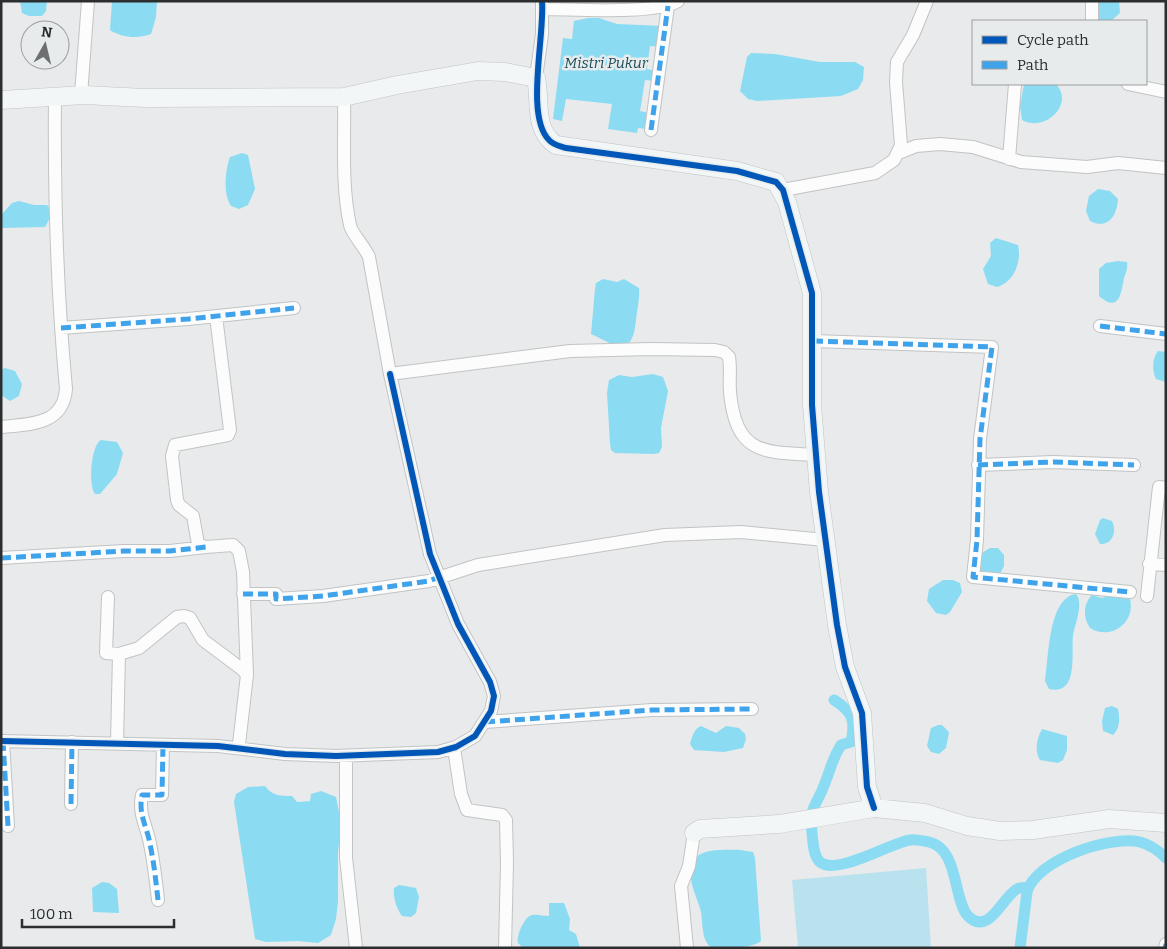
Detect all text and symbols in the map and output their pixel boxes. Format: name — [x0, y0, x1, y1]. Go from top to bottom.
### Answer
north arrow — [20, 20, 70, 70]
legend — [972, 20, 1147, 85]
text: N — [40, 23, 53, 42]
text: Cycle path — [1017, 31, 1089, 49]
water label: Mistri Pukur — [564, 54, 649, 72]
text: Path — [1017, 56, 1049, 74]
scale bar — [22, 896, 175, 928]
text: 100 m — [30, 905, 73, 923]

